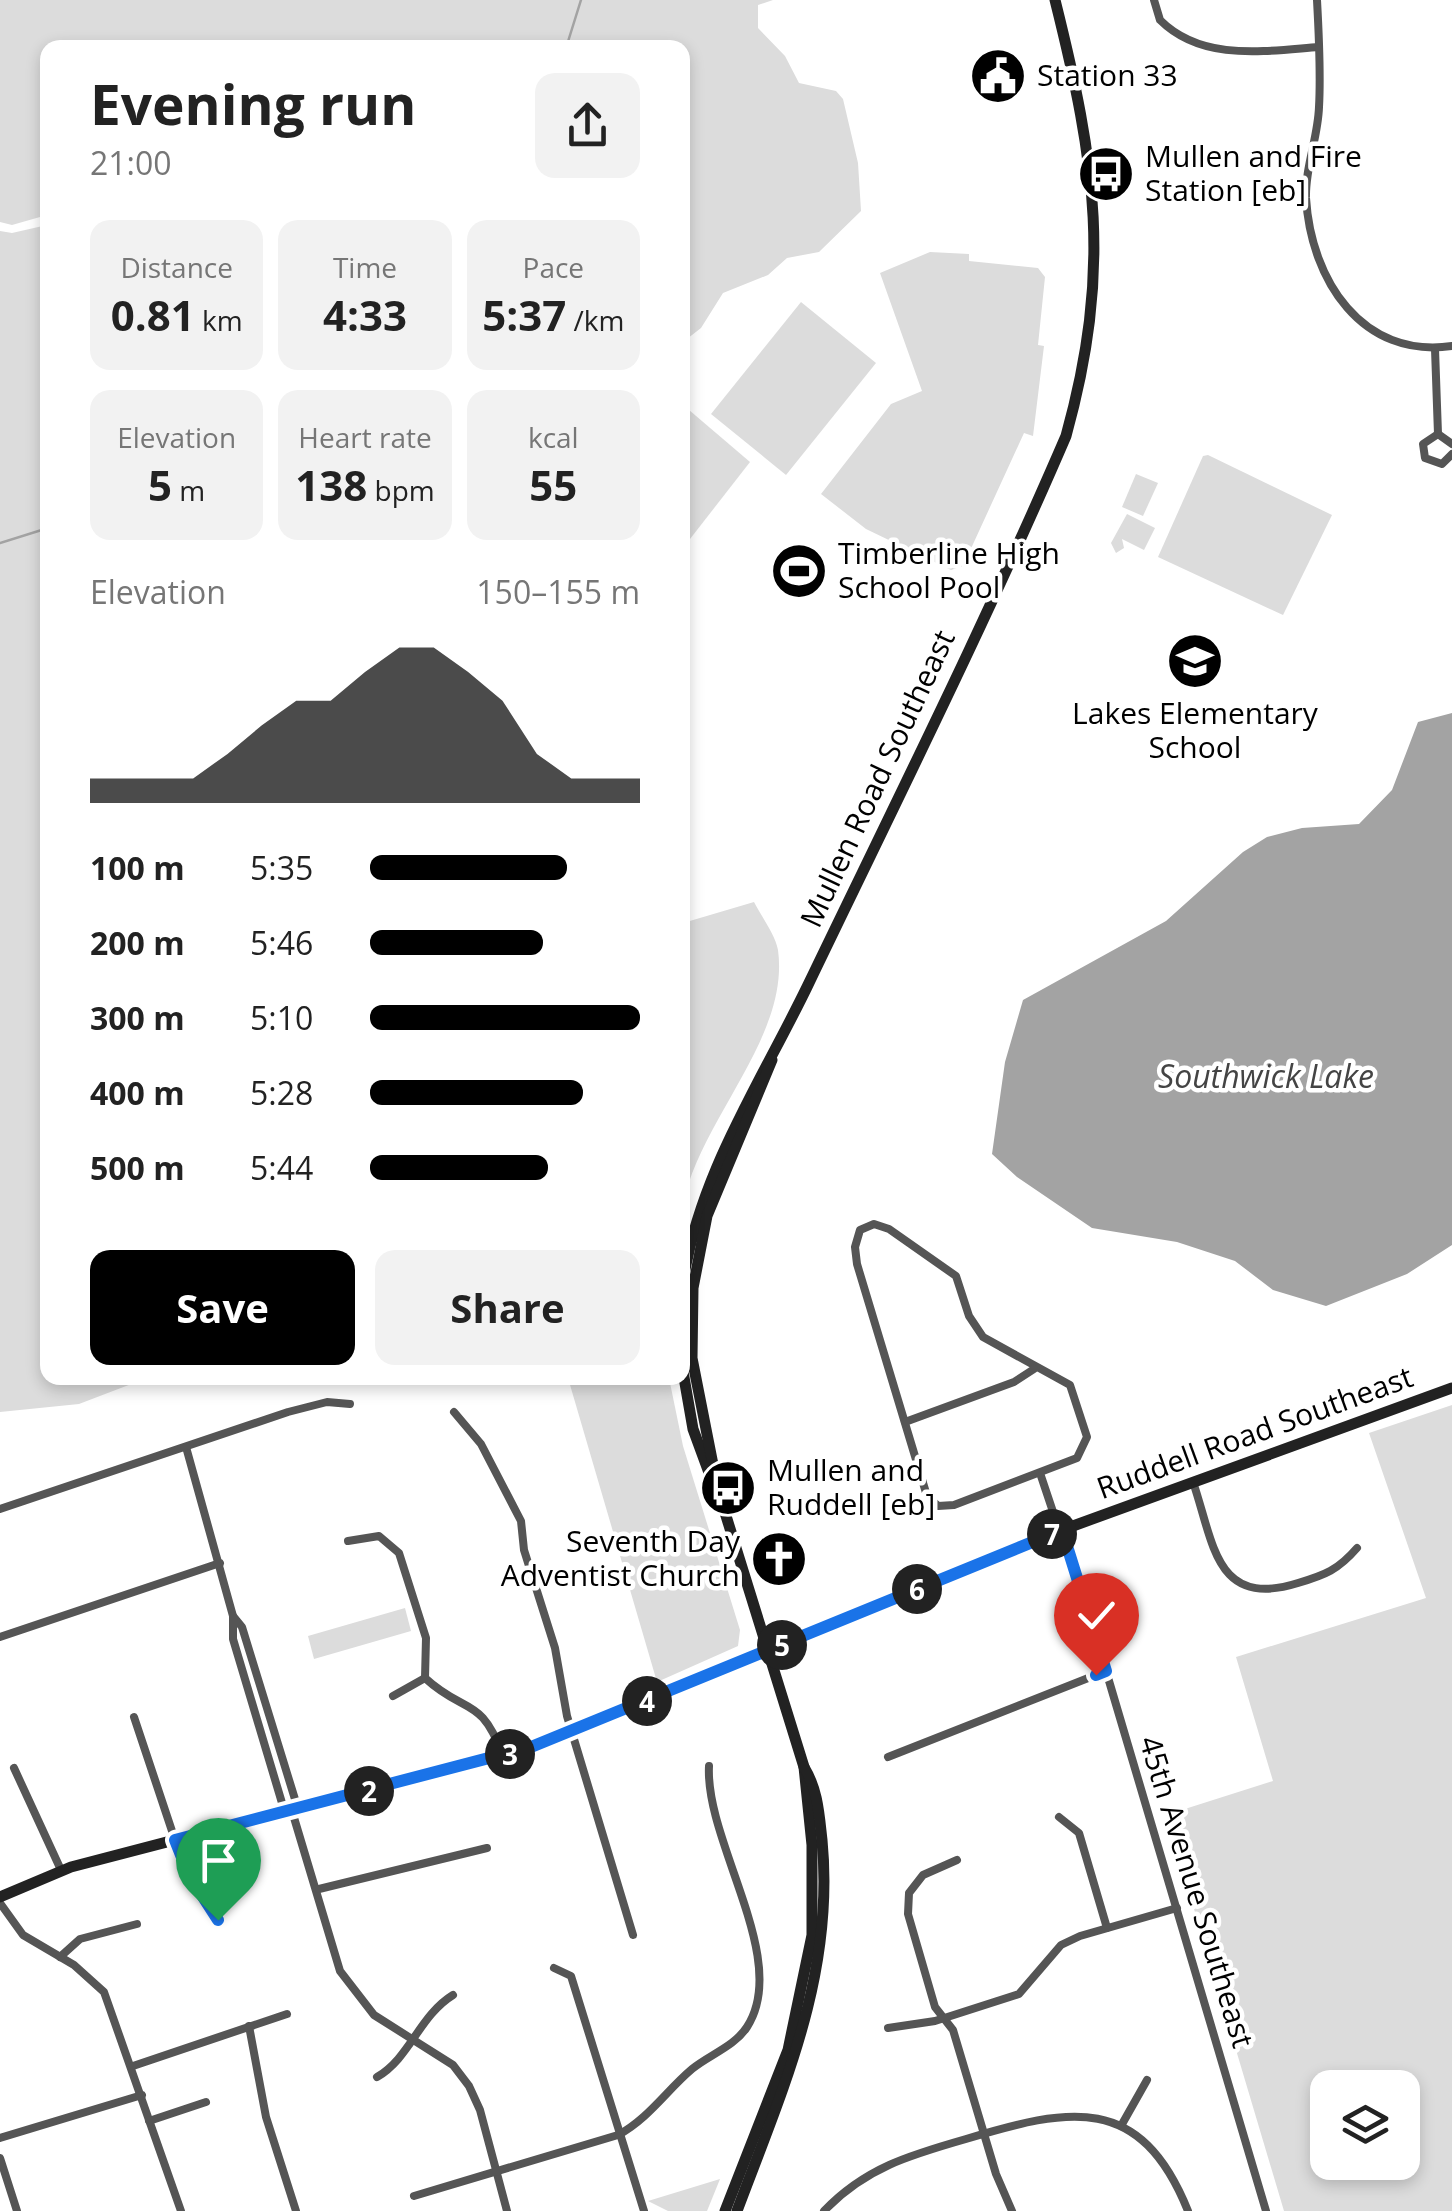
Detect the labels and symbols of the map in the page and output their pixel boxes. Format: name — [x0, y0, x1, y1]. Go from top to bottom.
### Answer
public building icon: Station 33 — [968, 46, 1028, 106]
place label: Station 33 — [1037, 54, 1178, 95]
place label: Mullen and Fire Station [eb] — [1145, 135, 1362, 210]
bus stop icon: Mullen and Fire Station [eb] — [1076, 144, 1136, 204]
place label: Timberline High School Pool — [838, 532, 1060, 607]
sports icon: Timberline High School Pool — [769, 541, 829, 601]
street label: Mullen Road Southeast — [790, 623, 964, 934]
school or university icon: Lakes Elementary School — [1165, 631, 1225, 691]
place label: Lakes Elementary School — [1072, 692, 1319, 767]
water label: Southwick Lake — [1158, 1054, 1374, 1097]
street label: Ruddell Road Southeast — [1091, 1355, 1418, 1508]
place label: Mullen and Ruddell [eb] — [767, 1449, 935, 1524]
bus stop icon: Mullen and Ruddell [eb] — [698, 1458, 758, 1518]
pin: 7 — [1027, 1509, 1077, 1559]
place label: Seventh Day Adventist Church — [501, 1520, 741, 1595]
church icon: Seventh Day Adventist Church — [749, 1529, 809, 1589]
pin: 6 — [892, 1564, 942, 1614]
pin — [1054, 1573, 1139, 1676]
pin: 5 — [757, 1620, 807, 1670]
pin: 4 — [622, 1676, 672, 1726]
pin: 3 — [485, 1729, 535, 1779]
street label: 45th Avenue Southeast — [1130, 1731, 1264, 2052]
pin: 2 — [344, 1766, 394, 1816]
pin — [176, 1818, 261, 1921]

